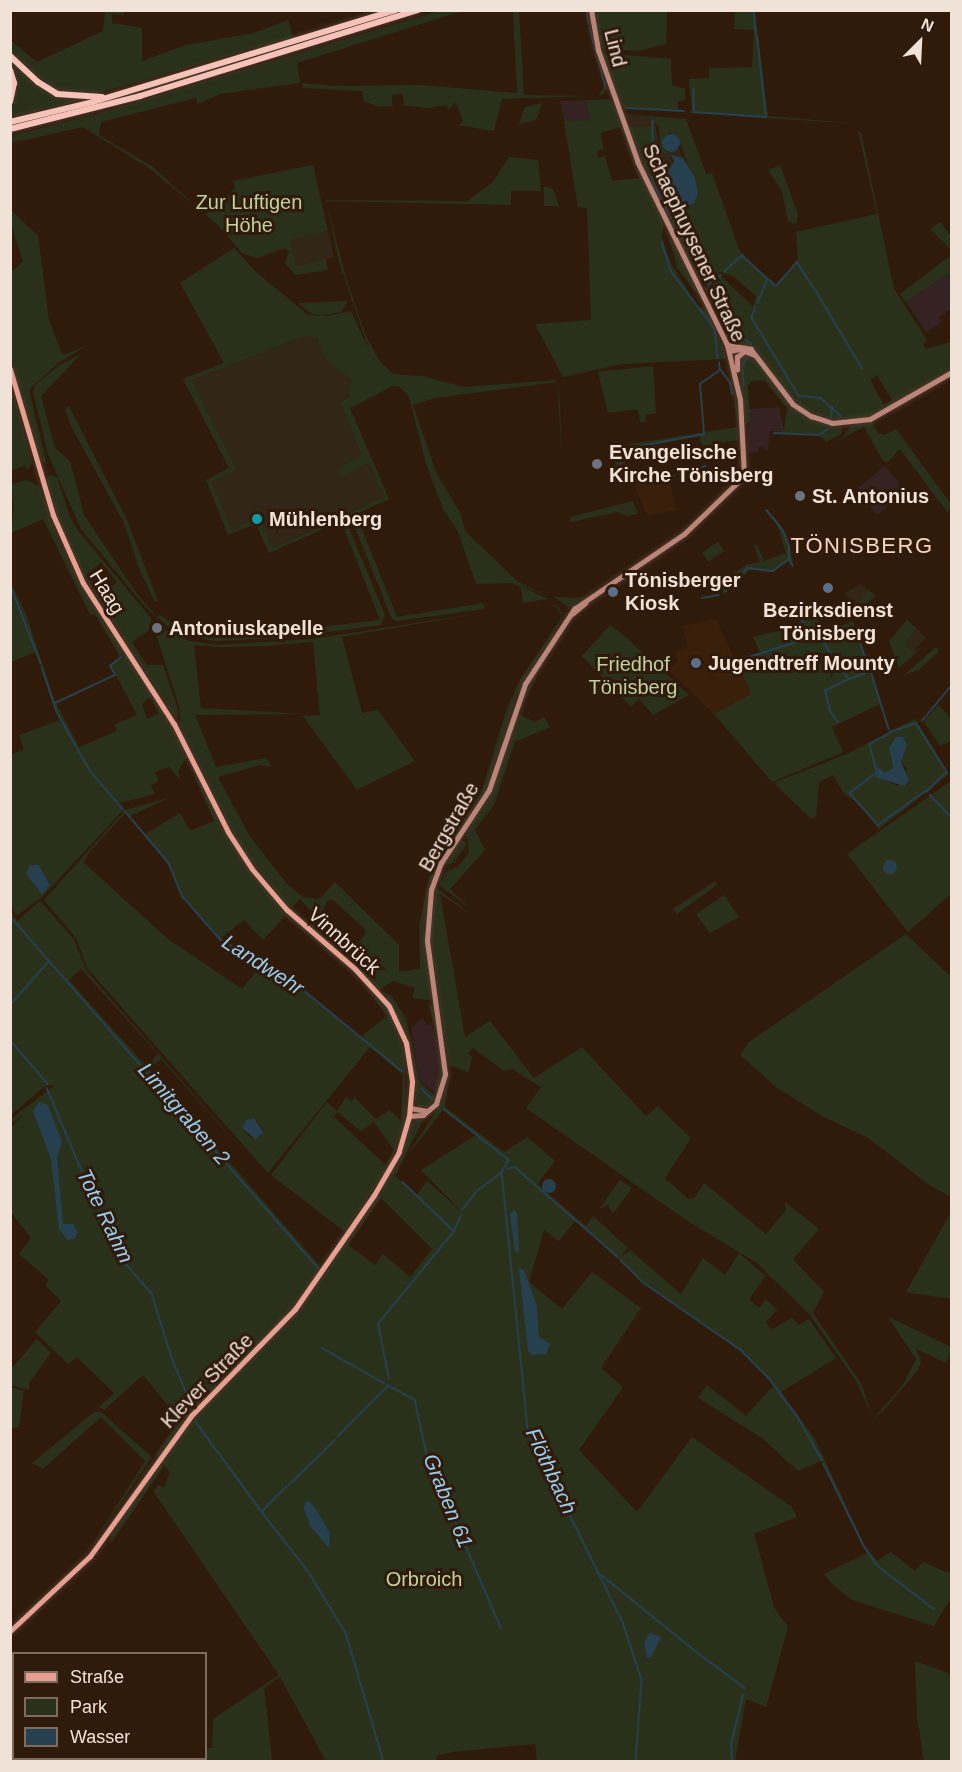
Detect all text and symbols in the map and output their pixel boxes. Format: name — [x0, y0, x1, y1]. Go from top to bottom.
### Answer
north arrow — [890, 12, 950, 72]
text: N — [919, 15, 936, 35]
street label: Lind — [599, 27, 631, 69]
street label: Schaephuysener Straße — [638, 140, 750, 346]
park label: Zur Luftigen Höhe — [196, 191, 302, 238]
place label: Evangelische Kirche Tönisberg — [609, 440, 773, 487]
marker: Evangelische Kirche Tönisberg — [590, 457, 604, 471]
place label: St. Antonius — [812, 484, 930, 508]
marker: St. Antonius — [793, 489, 807, 503]
place label: Mühlenberg — [269, 507, 382, 531]
marker: Mühlenberg — [250, 512, 264, 526]
district label: TÖNISBERG — [790, 533, 934, 559]
street label: Haag — [84, 565, 130, 619]
place label: Tönisberger Kiosk — [625, 568, 741, 615]
marker: Bezirksdienst Tönisberg — [821, 581, 835, 595]
marker: Tönisberger Kiosk — [606, 585, 620, 599]
place label: Bezirksdienst Tönisberg — [763, 598, 893, 645]
place label: Antoniuskapelle — [169, 616, 323, 640]
marker: Antoniuskapelle — [150, 621, 164, 635]
place label: Jugendtreff Mounty — [708, 651, 895, 675]
park label: Friedhof Tönisberg — [589, 652, 677, 699]
marker: Jugendtreff Mounty — [689, 656, 703, 670]
street label: Bergstraße — [414, 778, 484, 876]
street label: Vinnbrück — [303, 902, 385, 980]
water label: Landwehr — [217, 929, 309, 1001]
water label: Limitgraben 2 — [133, 1058, 235, 1170]
water label: Tote Rahm — [71, 1165, 139, 1267]
street label: Klever Straße — [156, 1329, 258, 1433]
water label: Flöthbach — [520, 1424, 582, 1518]
water label: Graben 61 — [418, 1450, 478, 1552]
park label: Orbroich — [386, 1567, 462, 1591]
legend — [12, 1652, 207, 1760]
text: Straße — [70, 1667, 124, 1687]
text: Park — [70, 1697, 107, 1717]
text: Wasser — [70, 1727, 130, 1747]

